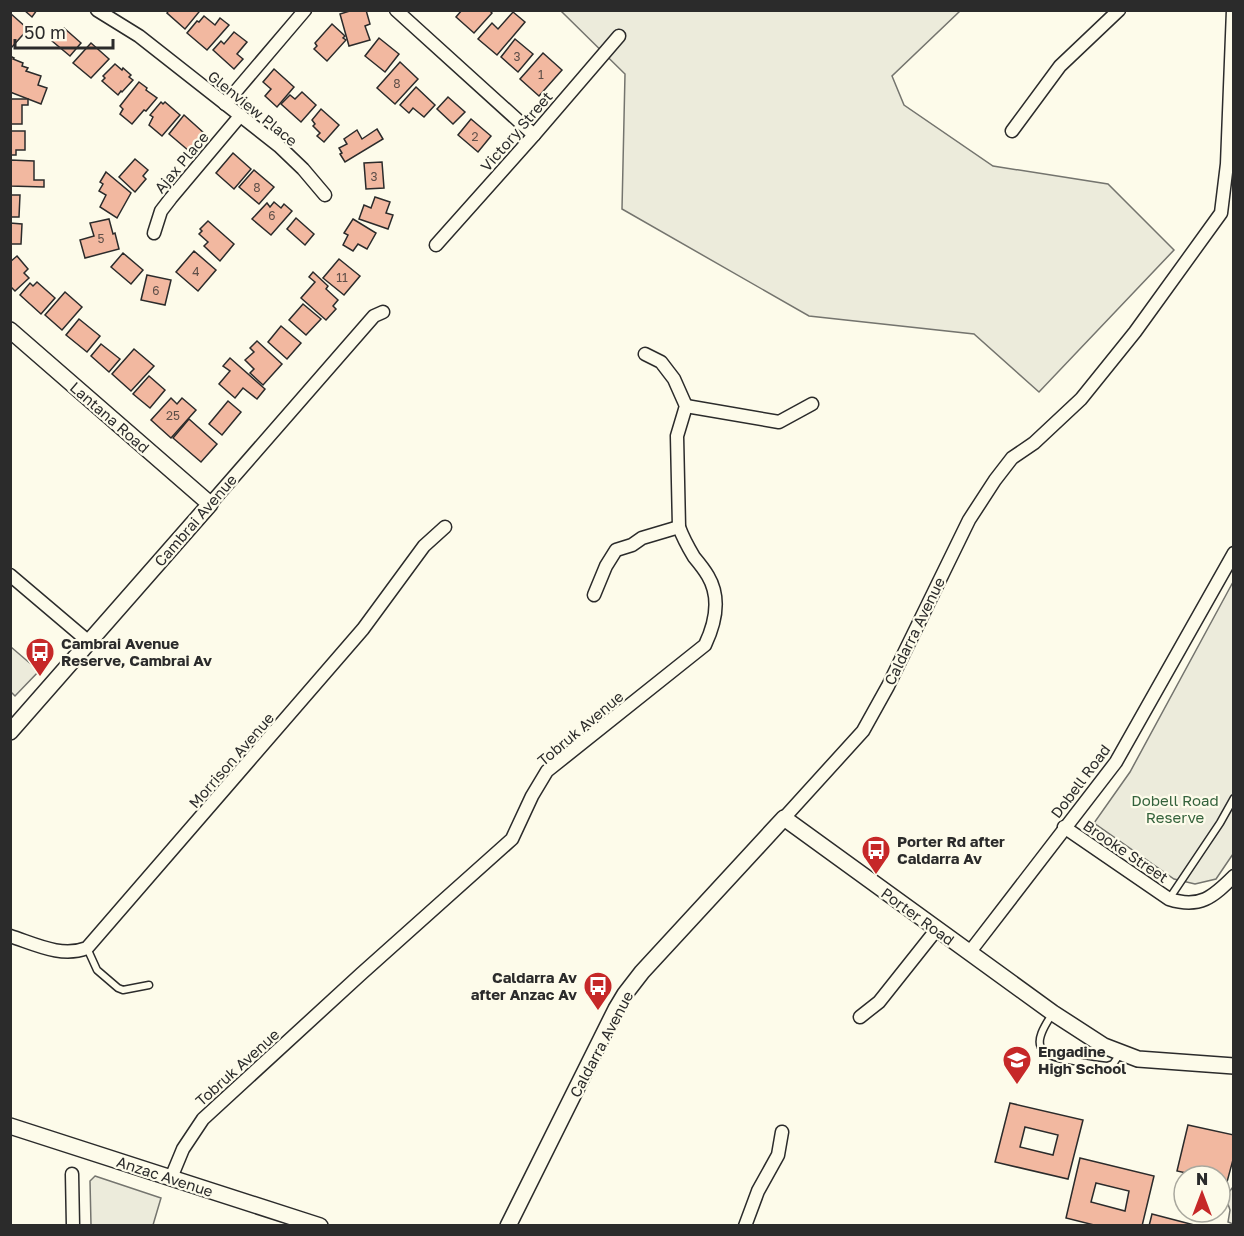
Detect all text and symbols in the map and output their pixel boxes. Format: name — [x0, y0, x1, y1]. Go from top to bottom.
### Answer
scale bar — [15, 12, 112, 50]
text: 50 m — [24, 21, 66, 43]
house number: 3 — [513, 49, 521, 64]
street label: Glenview Place — [205, 66, 302, 150]
house number: 1 — [538, 67, 544, 82]
house number: 8 — [393, 76, 401, 91]
street label: Victory Street — [476, 87, 556, 175]
street label: Ajax Place — [150, 127, 212, 196]
house number: 2 — [472, 129, 479, 144]
house number: 3 — [370, 169, 378, 184]
house number: 8 — [253, 180, 261, 195]
house number: 6 — [268, 208, 276, 223]
house number: 5 — [98, 231, 105, 246]
house number: 4 — [192, 264, 200, 279]
house number: 11 — [336, 270, 348, 285]
house number: 6 — [152, 283, 160, 298]
street label: Lantana Road — [67, 378, 153, 456]
house number: 25 — [166, 408, 180, 423]
street label: Cambrai Avenue — [150, 470, 240, 570]
street label: Caldarra Avenue — [880, 574, 948, 688]
place label: Cambrai Avenue Reserve, Cambrai Av — [61, 634, 212, 669]
bus stop icon: Cambrai Avenue Reserve, Cambrai Av — [24, 636, 56, 678]
street label: Tobruk Avenue — [534, 687, 627, 769]
street label: Morrison Avenue — [185, 708, 278, 811]
street label: Dobell Road — [1046, 741, 1114, 821]
park label: Dobell Road Reserve — [1131, 791, 1219, 826]
street label: Brooke Street — [1080, 816, 1172, 886]
place label: Porter Rd after Caldarra Av — [897, 832, 1005, 867]
bus stop icon: Porter Rd after Caldarra Av — [860, 834, 892, 876]
street label: Porter Road — [878, 883, 958, 949]
place label: Caldarra Av after Anzac Av — [471, 968, 577, 1003]
bus stop icon: Caldarra Av after Anzac Av — [582, 970, 614, 1012]
street label: Caldarra Avenue — [565, 988, 637, 1100]
street label: Tobruk Avenue — [191, 1025, 283, 1109]
place label: Engadine High School — [1038, 1042, 1126, 1077]
school or university icon: Engadine High School — [1001, 1044, 1033, 1086]
street label: Anzac Avenue — [115, 1152, 216, 1200]
north arrow — [1172, 1164, 1232, 1224]
text: N — [1196, 1169, 1208, 1189]

